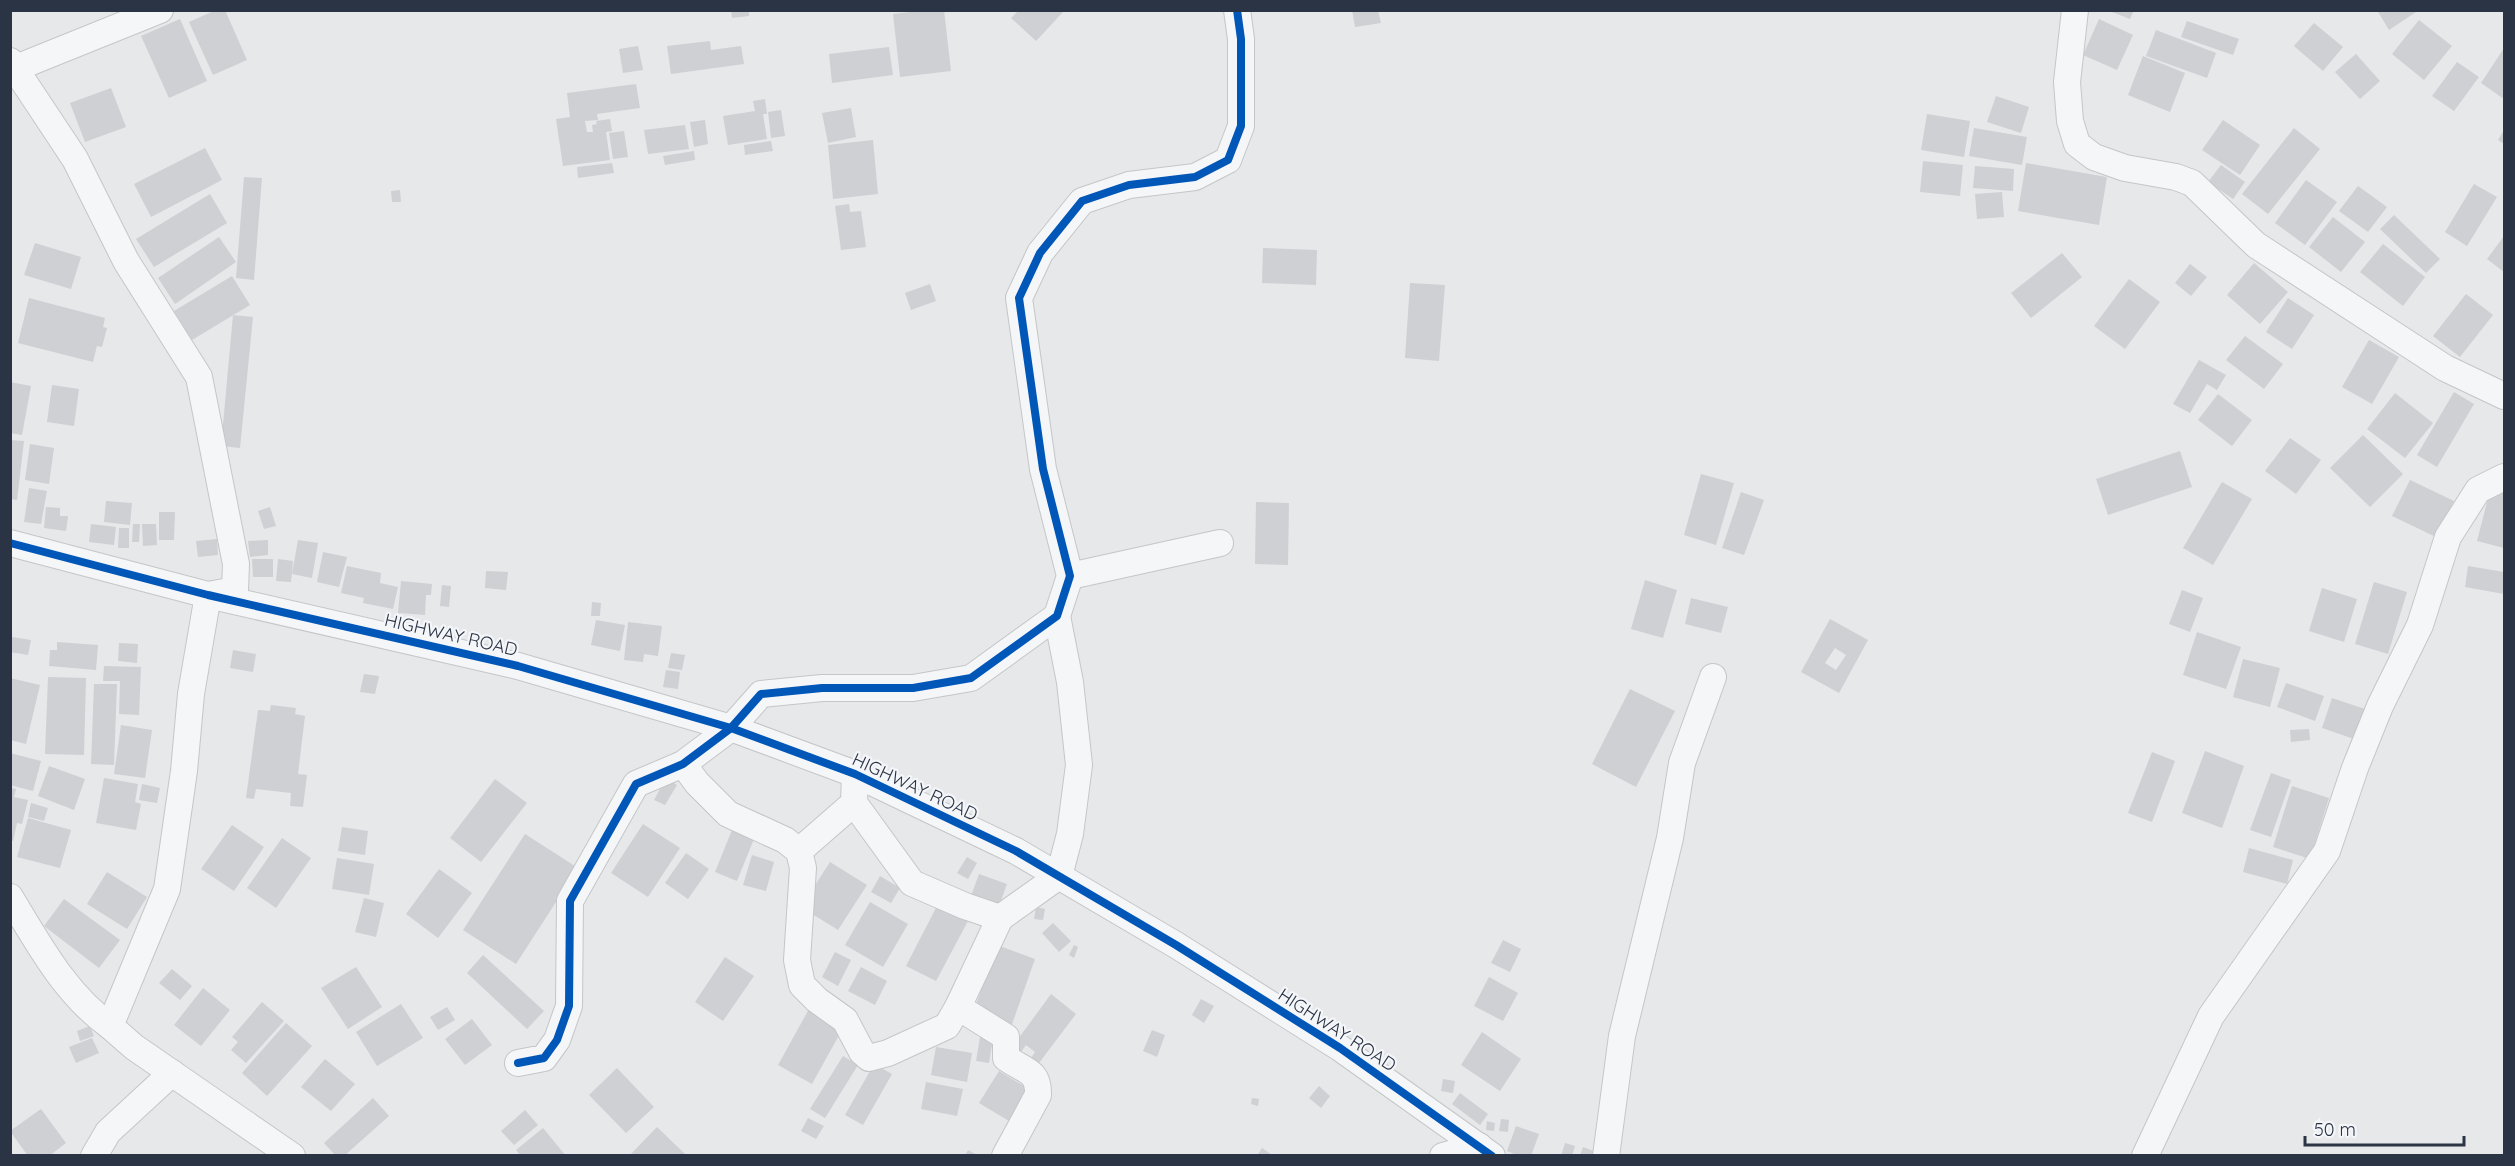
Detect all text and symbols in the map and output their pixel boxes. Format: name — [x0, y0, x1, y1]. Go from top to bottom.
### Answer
street label: HIGHWAY ROAD — [382, 608, 520, 661]
street label: HIGHWAY ROAD — [849, 747, 982, 826]
street label: HIGHWAY ROAD — [1274, 983, 1401, 1076]
scale bar — [2305, 1109, 2464, 1147]
text: 50 m — [2314, 1118, 2356, 1141]

